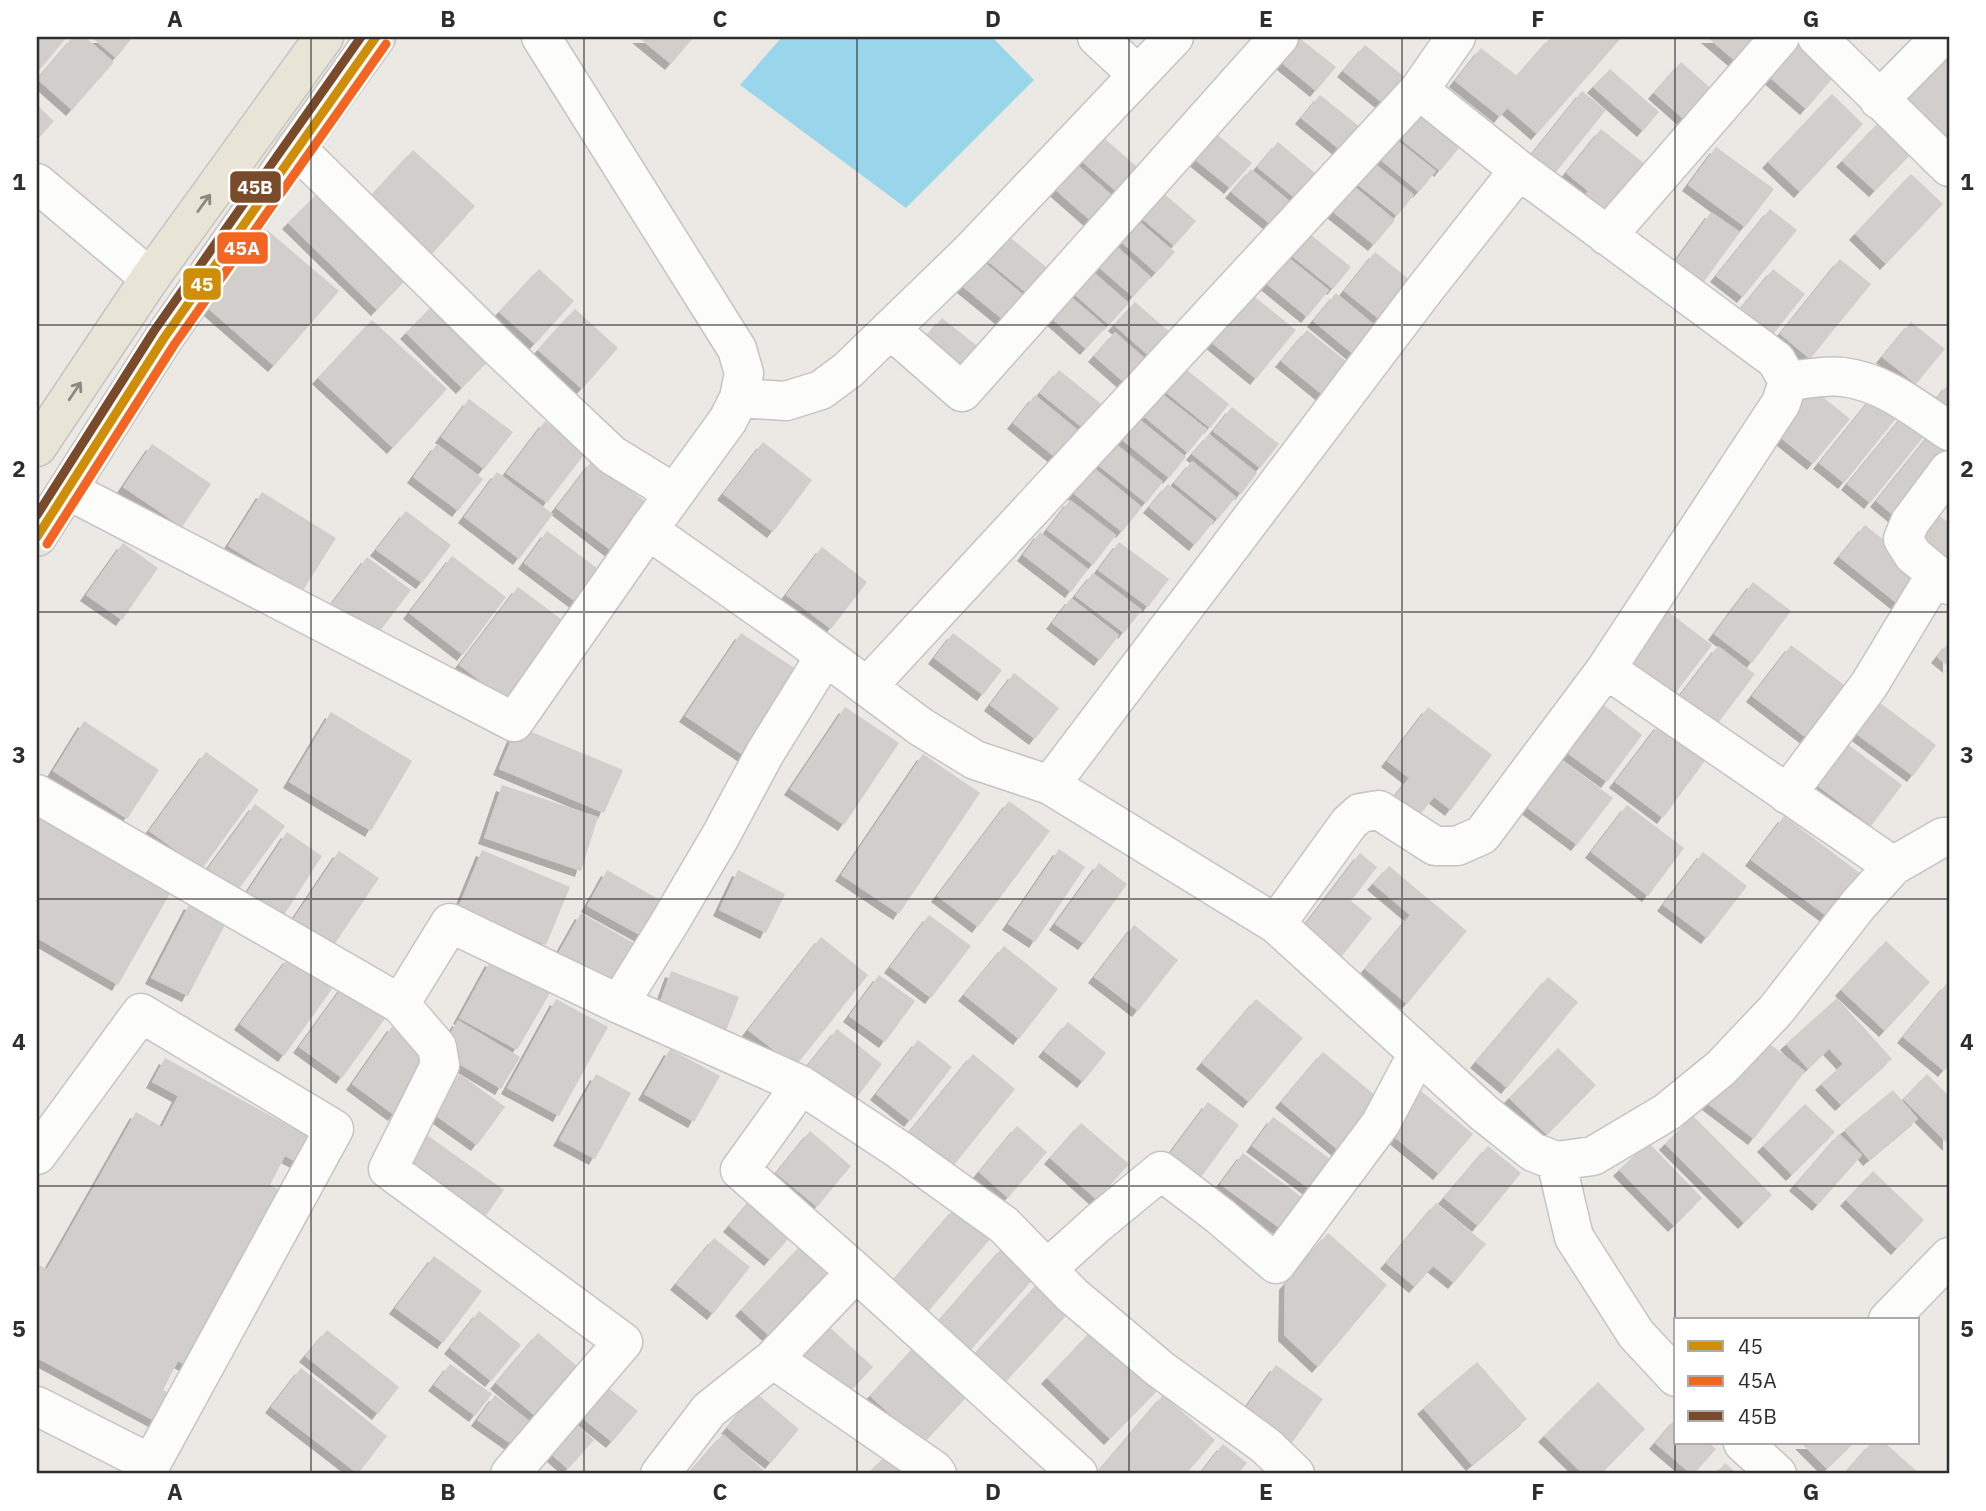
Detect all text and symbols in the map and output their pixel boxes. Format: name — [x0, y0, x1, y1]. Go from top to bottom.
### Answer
text: A — [167, 3, 183, 33]
text: B — [440, 3, 456, 33]
text: C — [713, 3, 728, 33]
text: D — [985, 3, 1001, 33]
text: E — [1259, 3, 1273, 33]
text: F — [1531, 3, 1545, 33]
text: G — [1803, 3, 1819, 33]
text: 1 — [12, 166, 26, 196]
text: 1 — [1960, 166, 1974, 196]
line badge: 45B — [229, 170, 282, 204]
text: 45B — [237, 175, 273, 199]
one-way arrow — [197, 194, 211, 213]
line badge: 45A — [216, 231, 269, 265]
text: 45A — [224, 236, 260, 260]
line badge: 45 — [182, 267, 222, 301]
text: 45 — [191, 272, 213, 296]
one-way arrow — [68, 381, 82, 401]
text: 2 — [12, 453, 26, 483]
text: 2 — [1960, 453, 1974, 483]
text: 3 — [12, 739, 26, 769]
text: 3 — [1960, 739, 1974, 769]
text: 4 — [12, 1026, 26, 1056]
text: 4 — [1960, 1026, 1974, 1056]
text: 5 — [12, 1313, 26, 1343]
text: 5 — [1960, 1313, 1974, 1343]
legend — [1674, 1318, 1920, 1444]
text: 45 — [1738, 1332, 1763, 1360]
text: 45A — [1738, 1366, 1777, 1394]
text: 45B — [1738, 1402, 1777, 1430]
text: A — [167, 1476, 183, 1506]
text: B — [440, 1476, 456, 1506]
text: C — [713, 1476, 728, 1506]
text: D — [985, 1476, 1001, 1506]
text: E — [1259, 1476, 1273, 1506]
text: F — [1531, 1476, 1545, 1506]
text: G — [1803, 1476, 1819, 1506]

